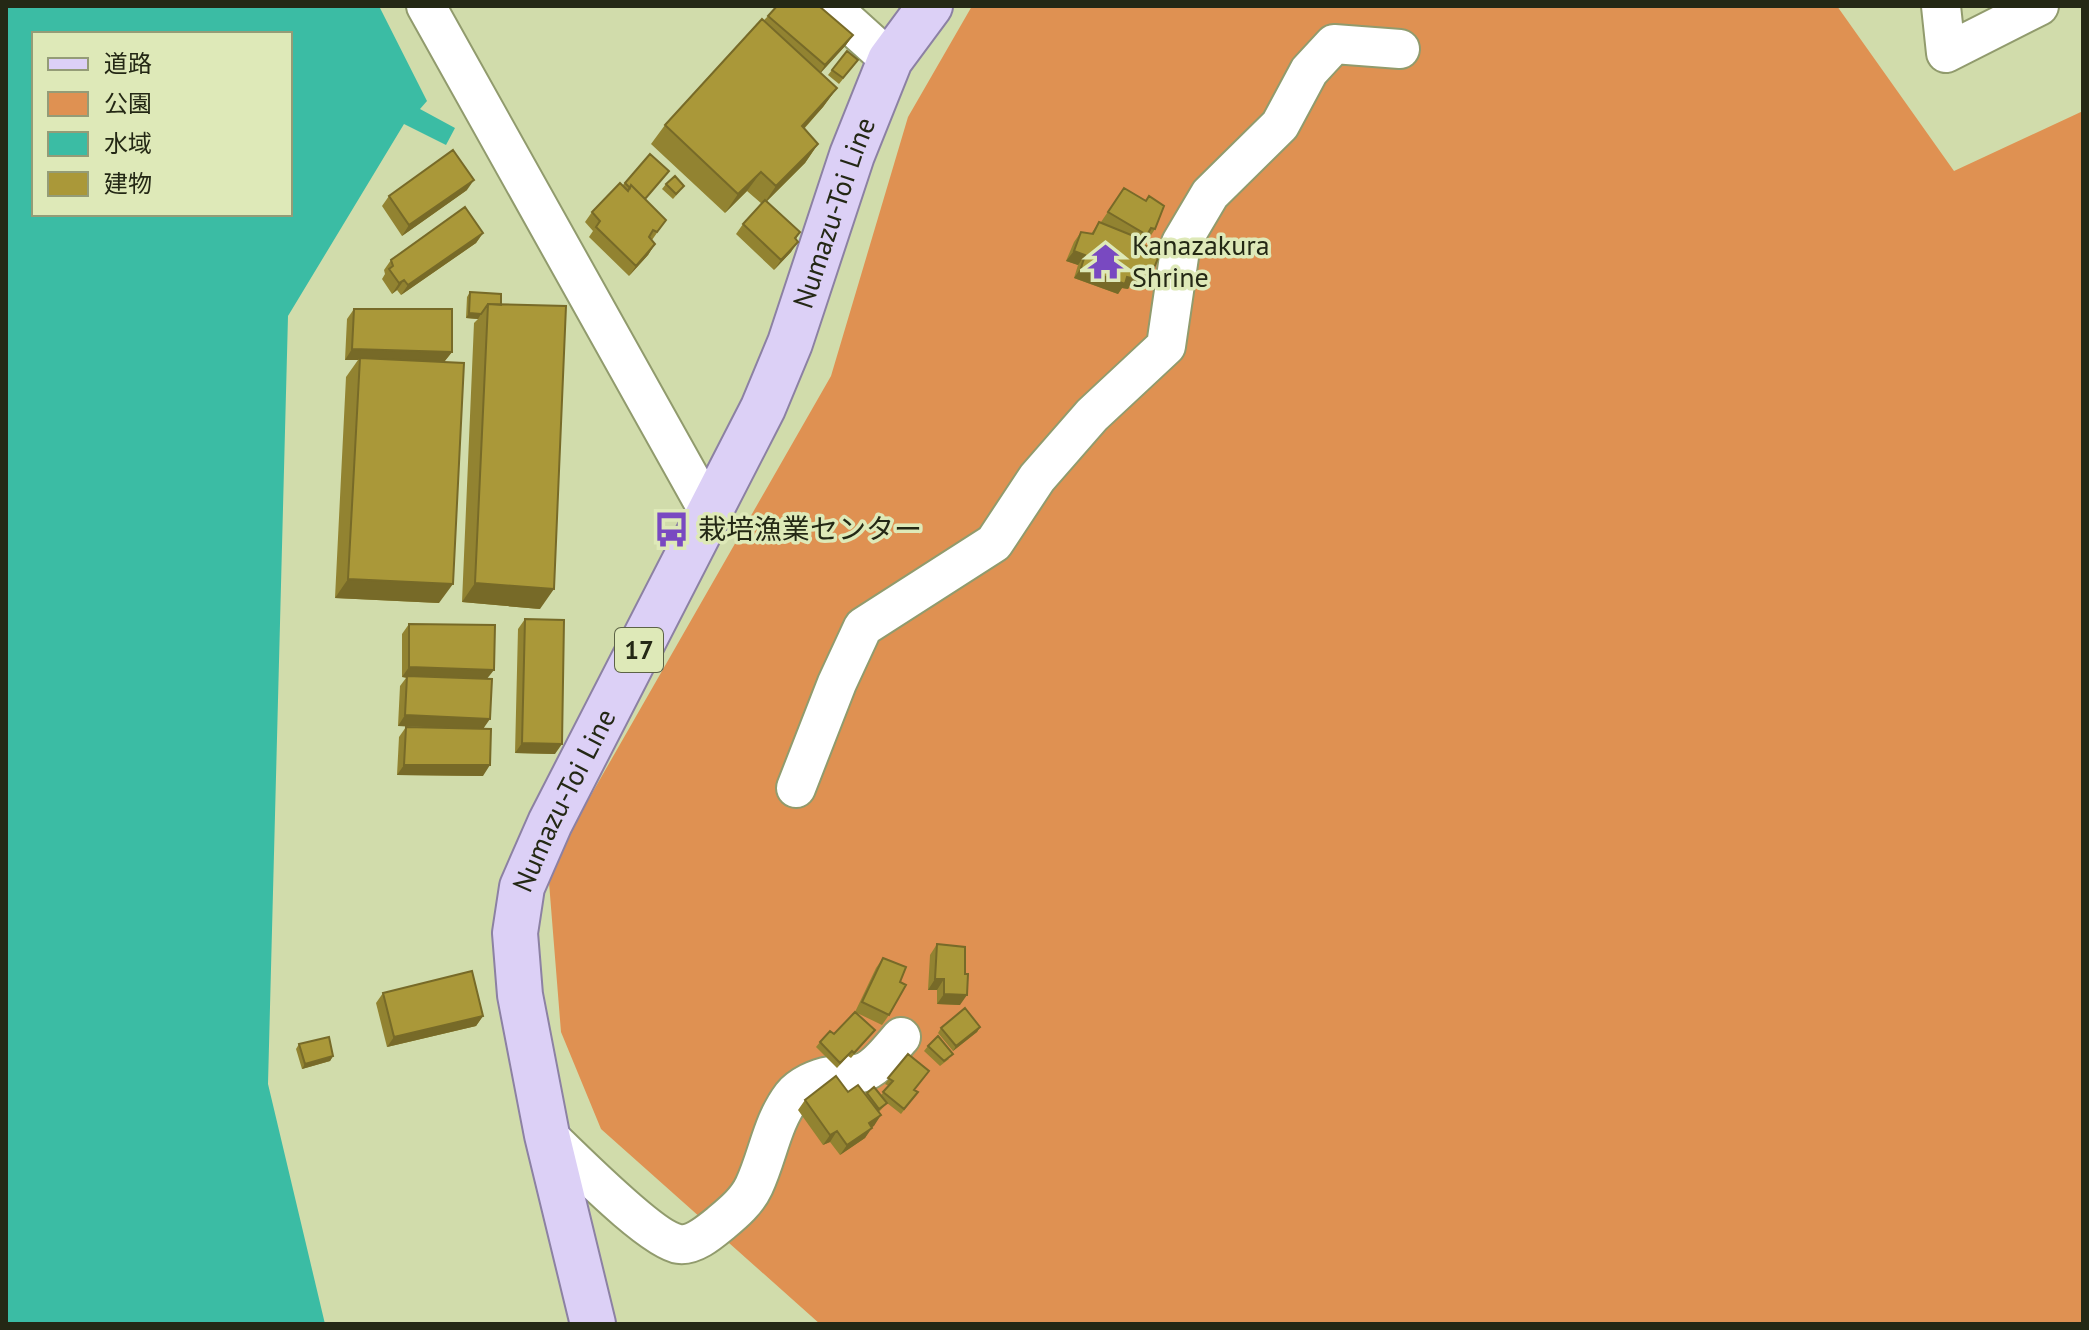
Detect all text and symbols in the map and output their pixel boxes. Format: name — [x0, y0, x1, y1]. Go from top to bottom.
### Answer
legend — [32, 32, 292, 216]
text: 道路 — [104, 48, 152, 79]
text: 公園 — [104, 88, 152, 119]
street label: Numazu-Toi Line — [784, 111, 883, 313]
text: 水域 — [104, 128, 152, 159]
text: 建物 — [104, 168, 152, 199]
place label: Kanazakura Shrine — [1132, 226, 1270, 295]
temple icon: Kanazakura Shrine — [1087, 242, 1125, 280]
bus stop icon: 栽培漁業センター — [653, 510, 691, 548]
place label: 栽培漁業センター — [698, 510, 922, 547]
road number: 17 — [615, 628, 663, 672]
street label: Numazu-Toi Line — [503, 702, 624, 897]

